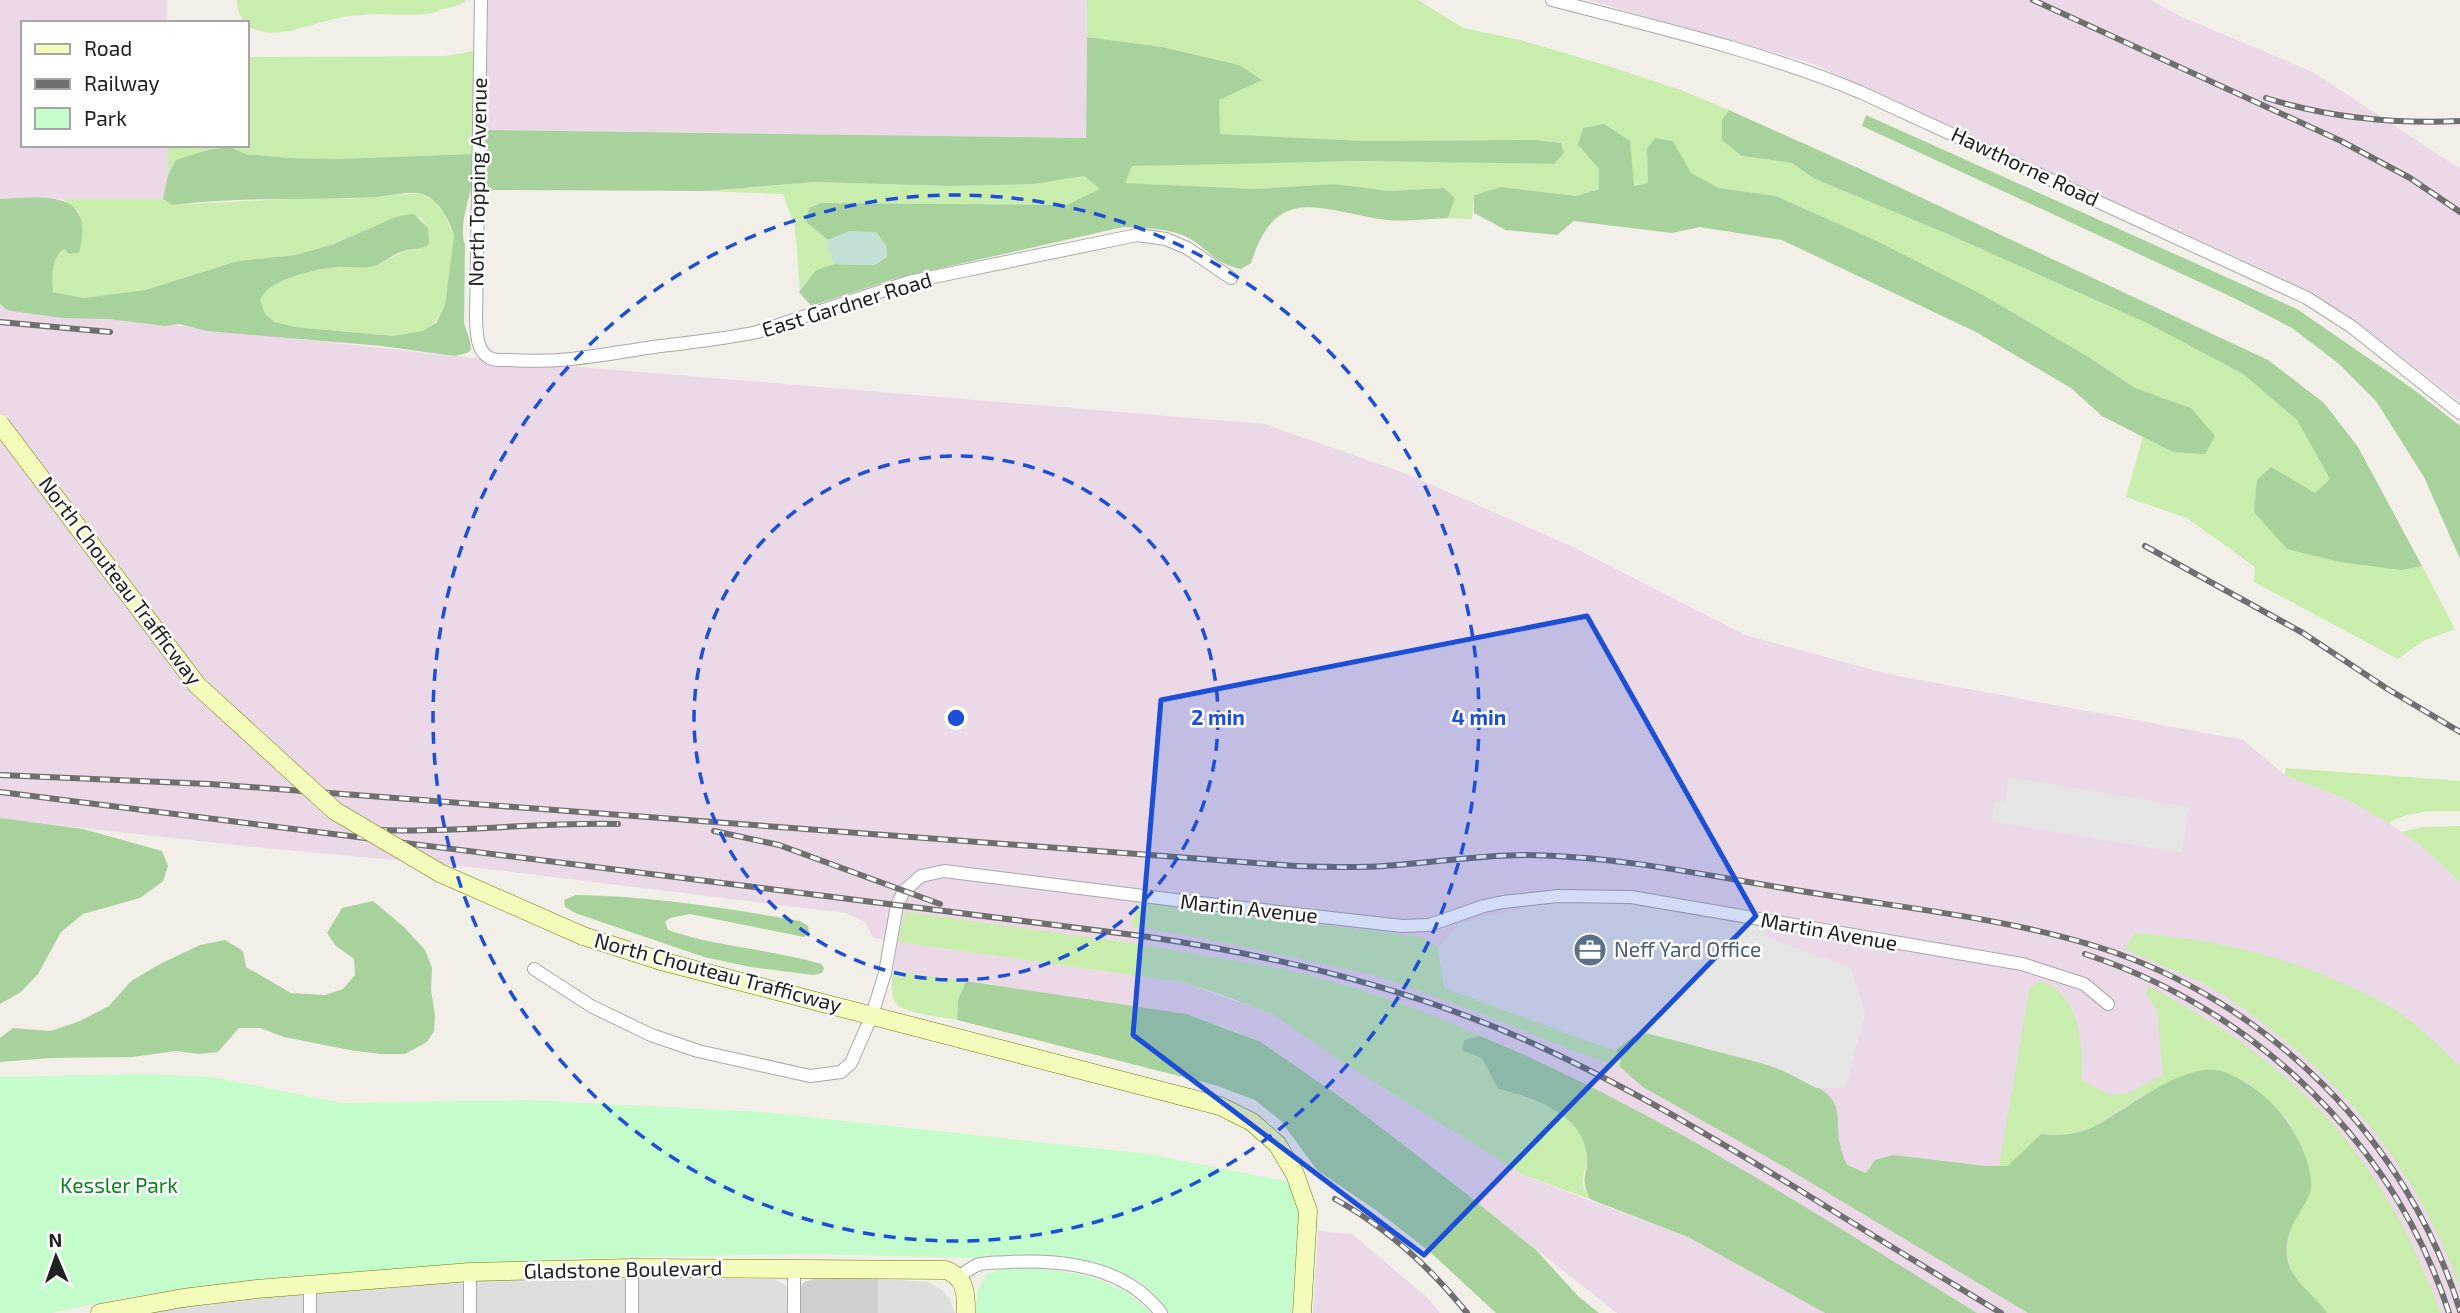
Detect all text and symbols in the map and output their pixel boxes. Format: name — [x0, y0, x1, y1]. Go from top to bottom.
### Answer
legend — [21, 21, 248, 147]
text: Road — [84, 35, 132, 60]
text: Railway — [84, 70, 160, 95]
street label: North Topping Avenue — [462, 77, 491, 287]
text: Park — [84, 105, 127, 130]
street label: Hawthorne Road — [1948, 121, 2103, 211]
street label: East Gardner Road — [759, 266, 934, 341]
street label: North Chouteau Trafficway — [34, 471, 208, 689]
text: 2 min — [1191, 704, 1245, 729]
text: 4 min — [1452, 704, 1506, 729]
centre of rings — [944, 706, 968, 730]
street label: Martin Avenue — [1179, 888, 1319, 927]
street label: Martin Avenue — [1759, 906, 1900, 955]
street label: North Chouteau Trafficway — [592, 926, 845, 1017]
office icon: Neff Yard Office — [1571, 931, 1609, 969]
place label: Neff Yard Office — [1614, 936, 1761, 961]
park label: Kessler Park — [60, 1172, 178, 1197]
north arrow — [21, 1222, 91, 1292]
text: N — [48, 1228, 63, 1251]
street label: Gladstone Boulevard — [523, 1254, 723, 1283]

